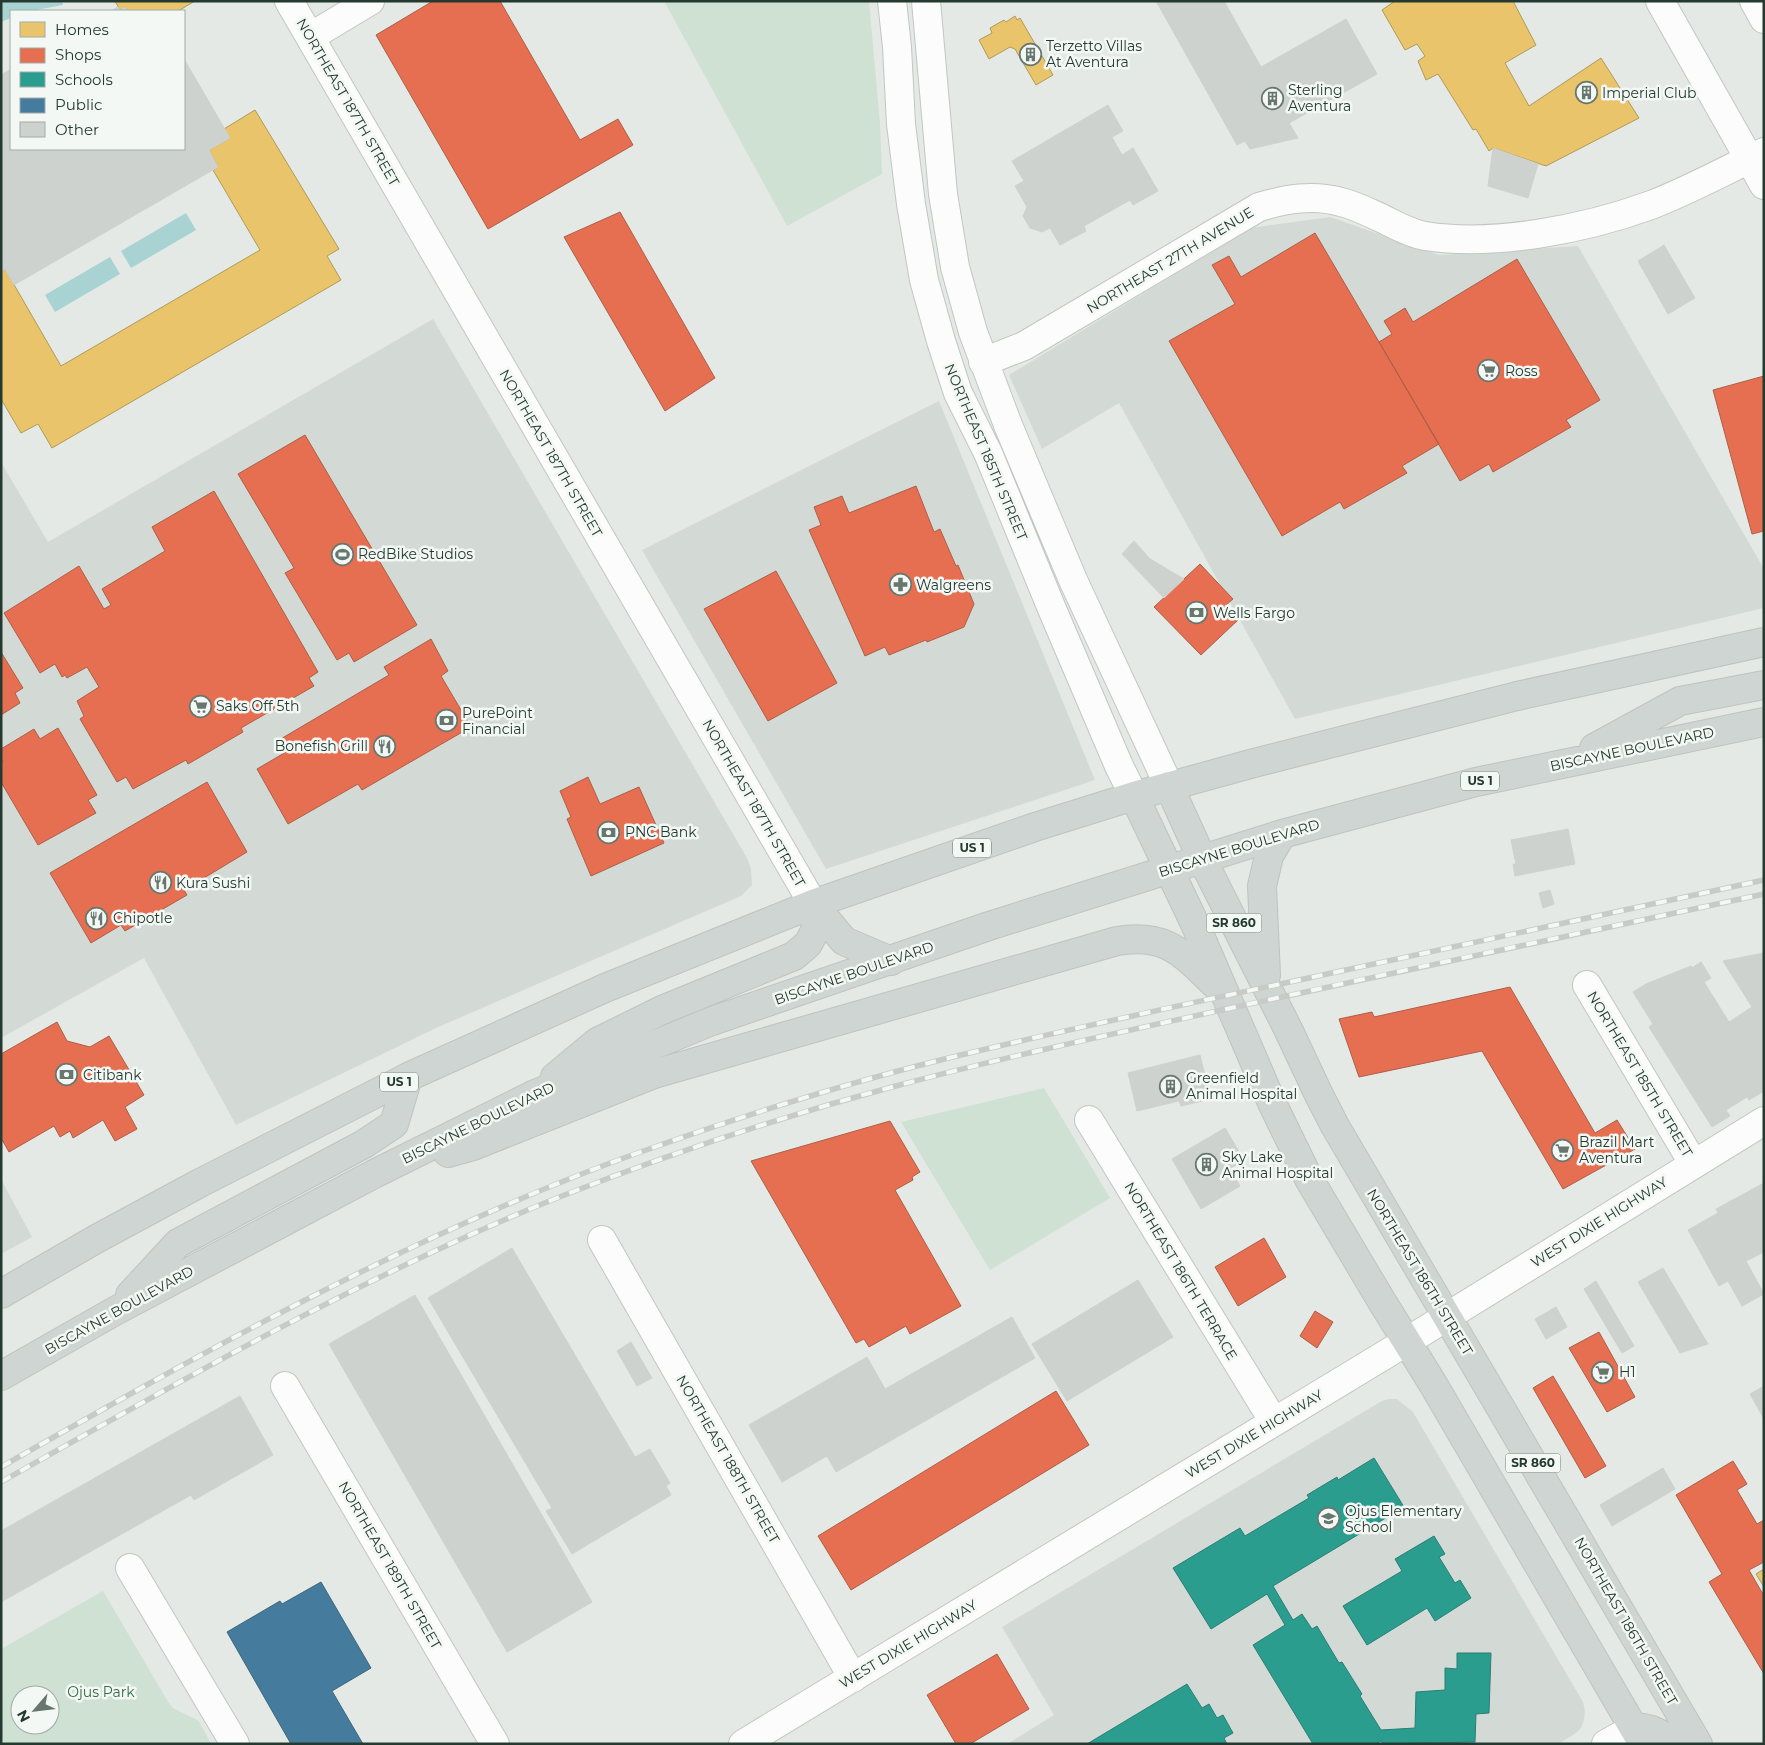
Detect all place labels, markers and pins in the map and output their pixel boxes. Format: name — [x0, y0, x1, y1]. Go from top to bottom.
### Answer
place label: Terzetto Villas At Aventura — [1046, 37, 1142, 71]
building icon: Terzetto Villas At Aventura — [1018, 42, 1042, 66]
place label: Sterling Aventura — [1288, 81, 1351, 115]
building icon: Imperial Club — [1574, 81, 1598, 105]
place label: Imperial Club — [1602, 84, 1697, 102]
building icon: Sterling Aventura — [1260, 86, 1284, 110]
supermarket icon: Ross — [1477, 359, 1501, 383]
place label: Ross — [1505, 362, 1538, 380]
sports icon: RedBike Studios — [330, 542, 354, 566]
place label: RedBike Studios — [358, 545, 473, 563]
pharmacy icon: Walgreens — [888, 573, 912, 597]
place label: Walgreens — [916, 576, 991, 594]
bank icon: Wells Fargo — [1185, 601, 1209, 625]
place label: Wells Fargo — [1213, 604, 1295, 622]
supermarket icon: Saks Off 5th — [188, 694, 212, 718]
place label: Saks Off 5th — [216, 697, 300, 715]
place label: PurePoint Financial — [462, 704, 533, 738]
bank icon: PurePoint Financial — [434, 709, 458, 733]
restaurant icon: Bonefish Grill — [372, 734, 396, 758]
place label: Bonefish Grill — [275, 737, 368, 755]
bank icon: PNC Bank — [597, 820, 621, 844]
place label: PNC Bank — [625, 823, 697, 841]
restaurant icon: Kura Sushi — [148, 871, 172, 895]
place label: Kura Sushi — [176, 874, 250, 892]
restaurant icon: Chipotle — [85, 906, 109, 930]
place label: Chipotle — [113, 909, 172, 927]
bank icon: Citibank — [55, 1063, 79, 1087]
place label: Citibank — [83, 1066, 142, 1084]
place label: Greenfield Animal Hospital — [1186, 1069, 1297, 1103]
building icon: Greenfield Animal Hospital — [1158, 1074, 1182, 1098]
place label: Brazil Mart Aventura — [1579, 1133, 1655, 1167]
supermarket icon: Brazil Mart Aventura — [1551, 1138, 1575, 1162]
place label: Sky Lake Animal Hospital — [1222, 1148, 1333, 1182]
building icon: Sky Lake Animal Hospital — [1194, 1153, 1218, 1177]
supermarket icon: H1 — [1591, 1360, 1615, 1384]
place label: H1 — [1619, 1363, 1635, 1381]
place label: Ojus Elementary School — [1345, 1502, 1462, 1536]
school or university icon: Ojus Elementary School — [1317, 1507, 1341, 1531]

